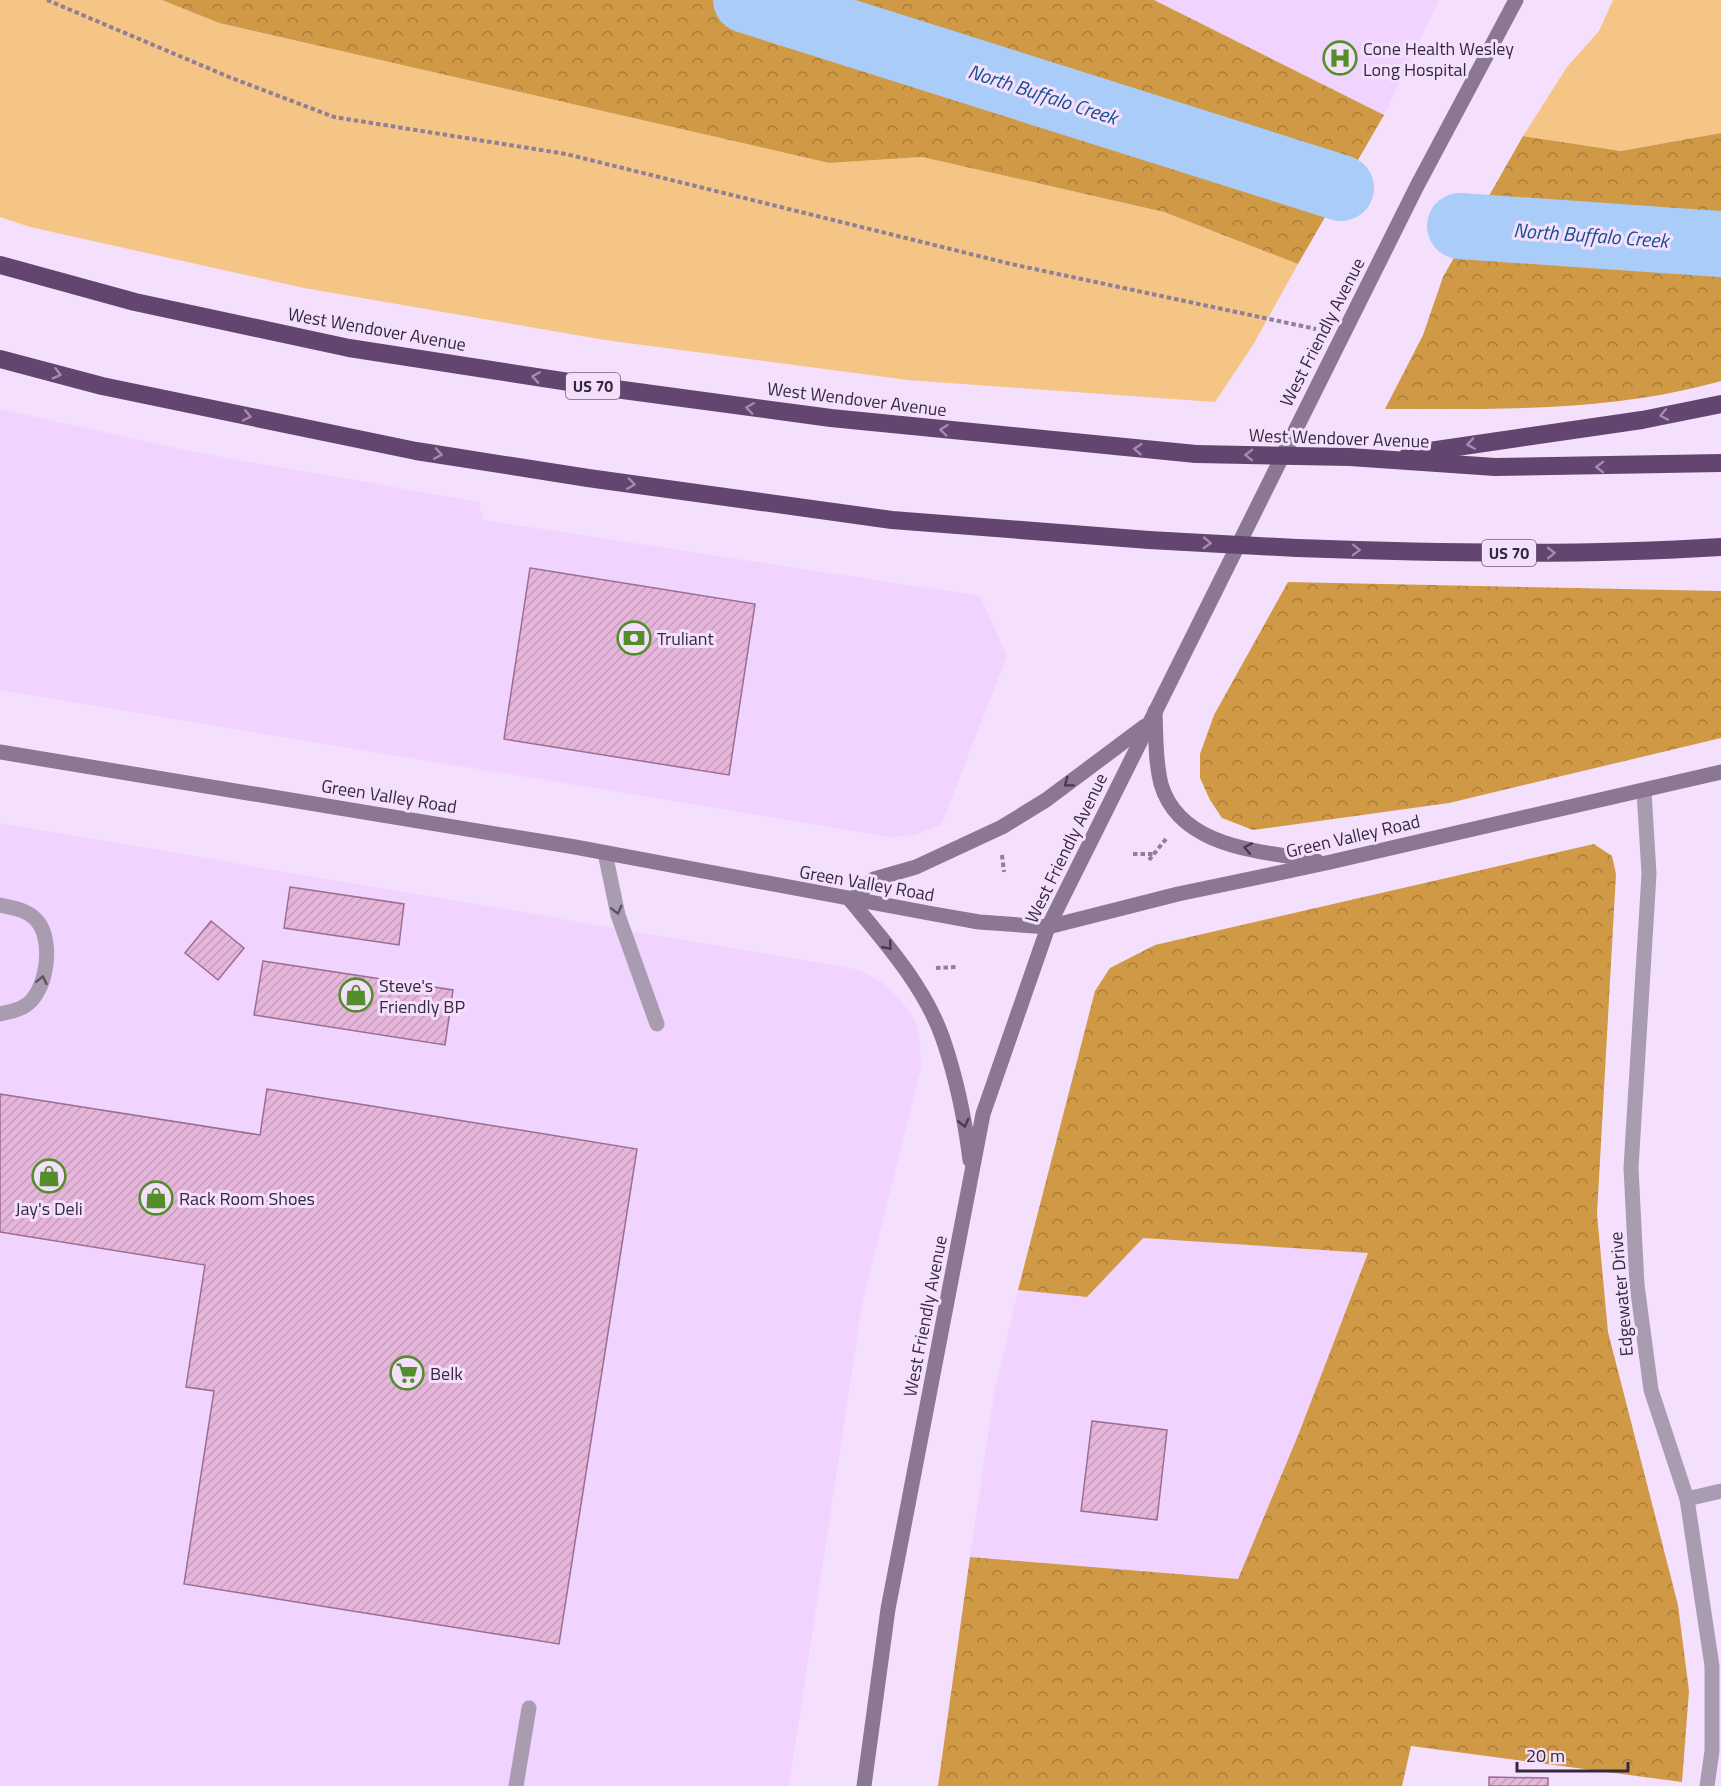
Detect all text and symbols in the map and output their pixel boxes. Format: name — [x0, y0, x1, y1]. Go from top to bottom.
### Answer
place label: Cone Health Wesley Long Hospital — [1363, 35, 1514, 83]
hospital icon: Cone Health Wesley Long Hospital — [1322, 40, 1358, 76]
water label: North Buffalo Creek — [964, 55, 1124, 133]
water label: North Buffalo Creek — [1512, 214, 1672, 256]
street label: West Friendly Avenue — [1273, 253, 1371, 411]
street label: West Wendover Avenue — [286, 300, 468, 358]
one-way arrow — [51, 366, 61, 379]
one-way arrow — [531, 372, 541, 384]
road number: US 70 — [566, 373, 620, 399]
street label: West Wendover Avenue — [766, 375, 948, 423]
one-way arrow — [745, 402, 754, 414]
one-way arrow — [1659, 408, 1669, 421]
one-way arrow — [242, 409, 252, 422]
street label: West Wendover Avenue — [1248, 421, 1430, 455]
one-way arrow — [939, 424, 948, 437]
one-way arrow — [1466, 438, 1475, 450]
one-way arrow — [1133, 443, 1142, 456]
one-way arrow — [433, 448, 443, 460]
one-way arrow — [1245, 449, 1254, 461]
one-way arrow — [1595, 461, 1604, 473]
one-way arrow — [626, 478, 635, 490]
one-way arrow — [1203, 537, 1212, 550]
road number: US 70 — [1482, 540, 1536, 566]
one-way arrow — [1351, 544, 1360, 557]
one-way arrow — [1546, 546, 1555, 559]
bank icon: Truliant — [616, 620, 652, 656]
place label: Truliant — [657, 625, 714, 652]
street label: West Friendly Avenue — [1018, 768, 1114, 928]
street label: Green Valley Road — [319, 772, 459, 820]
one-way arrow — [1063, 776, 1074, 787]
street label: Green Valley Road — [1283, 807, 1423, 865]
one-way arrow — [1243, 842, 1253, 855]
street label: Green Valley Road — [797, 858, 937, 908]
one-way arrow — [610, 905, 623, 915]
one-way arrow — [881, 939, 892, 950]
place label: Steve's Friendly BP — [379, 972, 465, 1020]
one-way arrow — [35, 976, 48, 986]
shop icon: Steve's Friendly BP — [338, 977, 374, 1013]
one-way arrow — [956, 1118, 969, 1128]
shop icon: Jay's Deli — [31, 1158, 67, 1194]
shop icon: Rack Room Shoes — [138, 1180, 174, 1216]
place label: Rack Room Shoes — [179, 1185, 315, 1212]
place label: Jay's Deli — [15, 1195, 83, 1222]
street label: Edgewater Drive — [1602, 1230, 1640, 1358]
street label: West Friendly Avenue — [896, 1233, 954, 1399]
supermarket icon: Belk — [389, 1355, 425, 1391]
place label: Belk — [430, 1360, 463, 1387]
scale bar — [1517, 1735, 1628, 1773]
text: 20 m — [1526, 1742, 1565, 1769]

